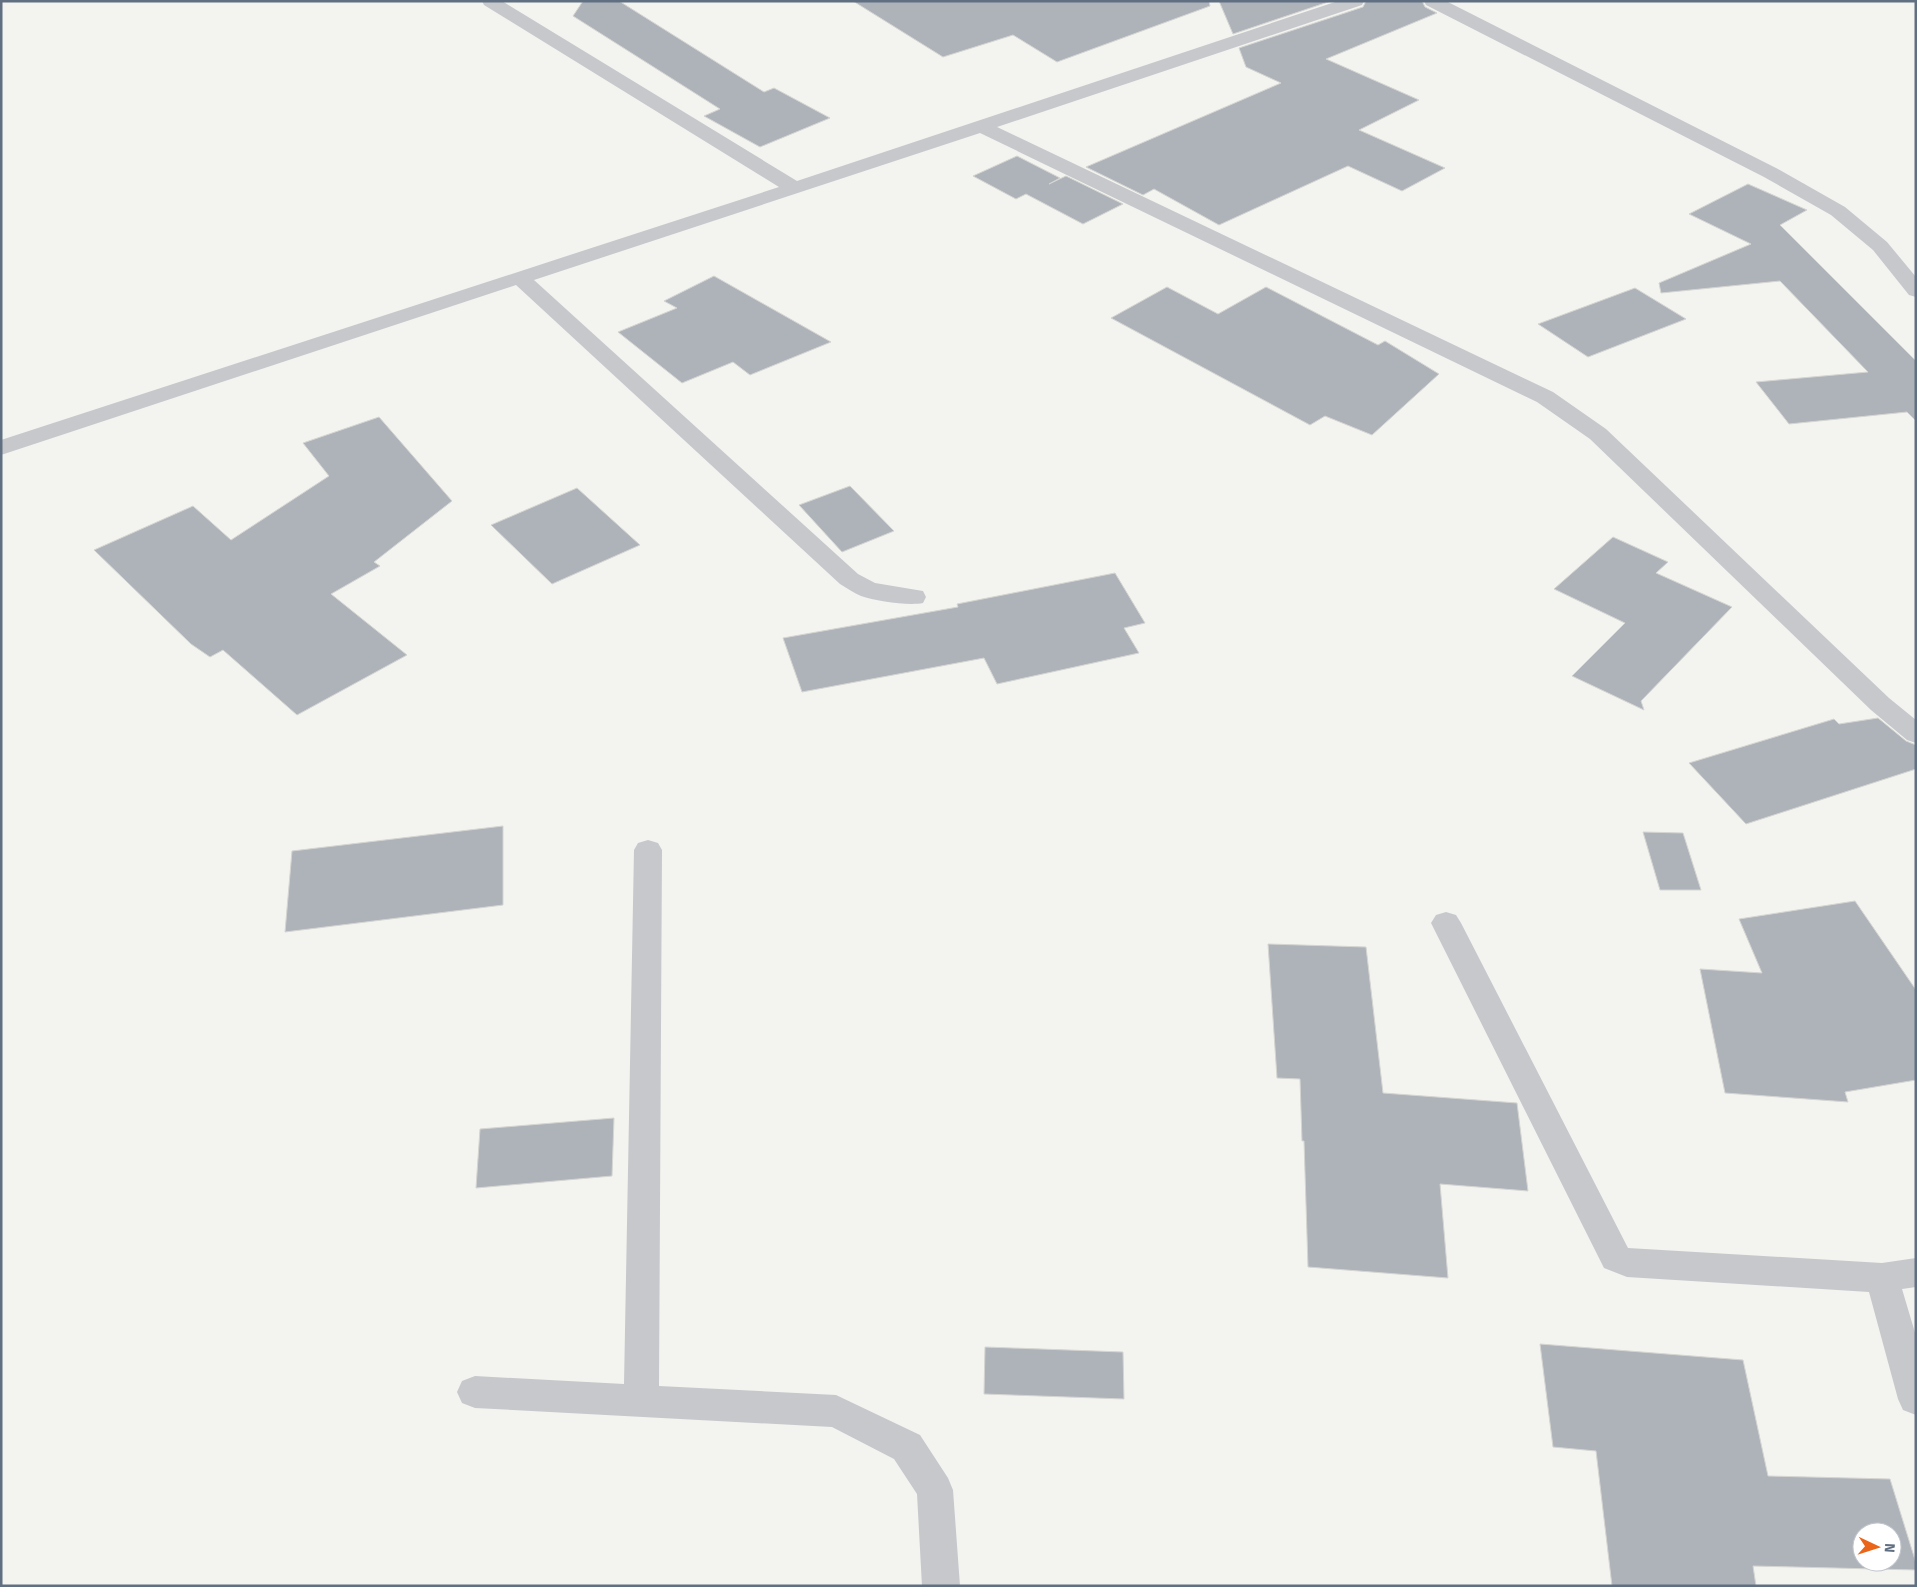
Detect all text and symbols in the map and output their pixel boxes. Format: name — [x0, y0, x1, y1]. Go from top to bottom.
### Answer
north arrow — [1852, 1522, 1902, 1572]
text: N — [1881, 1543, 1898, 1553]

